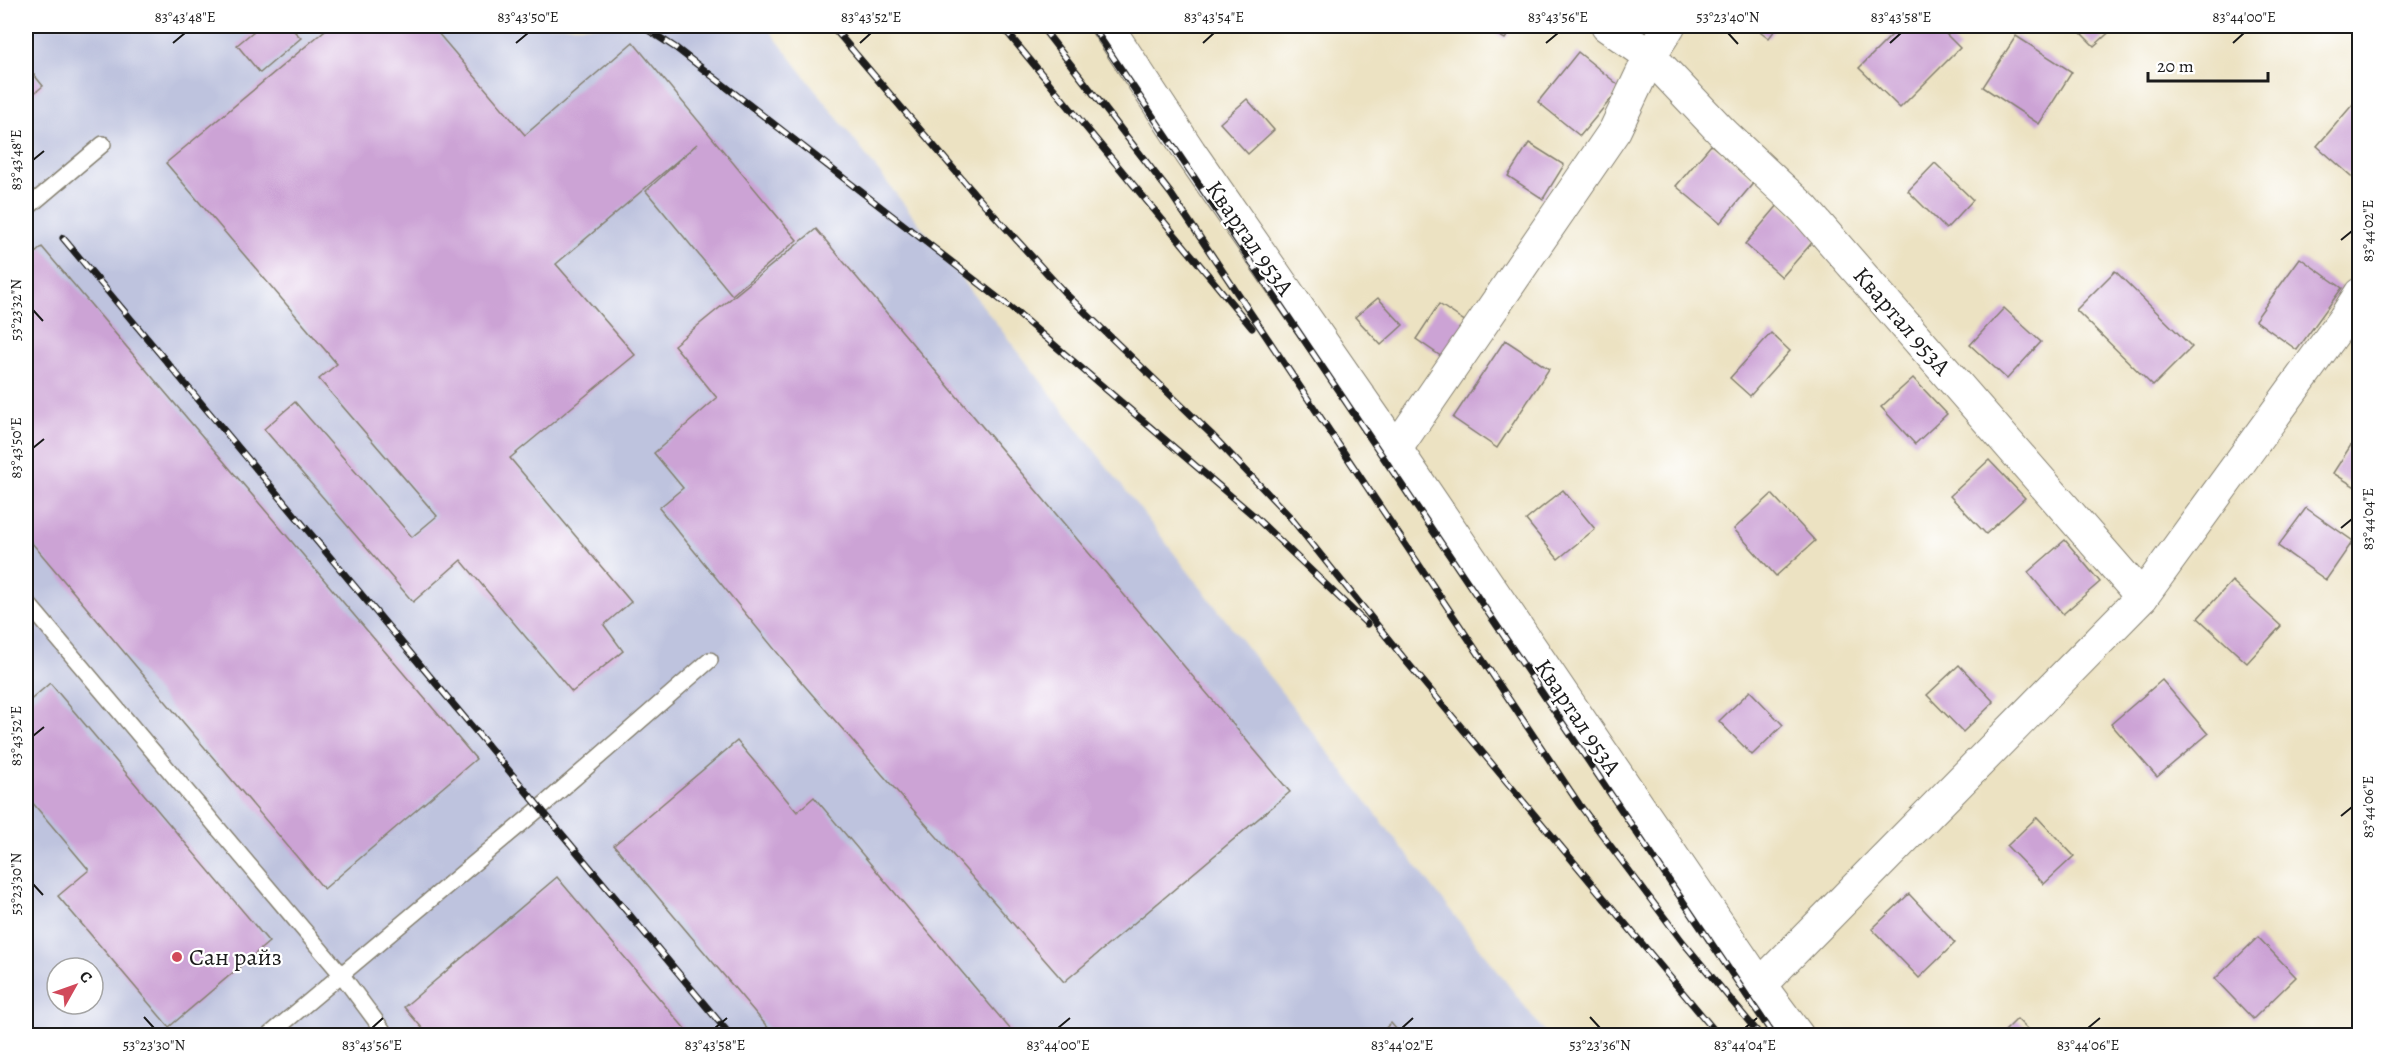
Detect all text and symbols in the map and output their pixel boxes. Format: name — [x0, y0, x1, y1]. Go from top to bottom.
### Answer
text: 83°43'48"E — [154, 7, 216, 27]
text: 83°43'50"E — [497, 7, 559, 27]
text: 83°43'52"E — [841, 7, 901, 27]
text: 83°43'54"E — [1184, 7, 1244, 27]
text: 83°43'56"E — [1528, 7, 1588, 27]
text: 53°23'40"N — [1696, 7, 1760, 27]
text: 83°43'58"E — [1871, 7, 1931, 27]
text: 83°44'00"E — [2212, 7, 2276, 27]
scale bar — [2148, 45, 2268, 83]
text: 20 m — [2157, 54, 2194, 78]
text: 83°43'48"E — [6, 129, 26, 191]
street label: Квартал 953А — [1198, 174, 1302, 303]
text: 83°44'02"E — [2358, 200, 2378, 262]
street label: Квартал 953А — [1846, 260, 1959, 383]
text: 53°23'32"N — [6, 279, 26, 341]
text: 83°43'50"E — [6, 417, 26, 479]
text: 83°44'04"E — [2358, 488, 2378, 550]
street label: Квартал 953А — [1527, 652, 1629, 782]
text: 83°43'52"E — [6, 706, 26, 766]
text: 83°44'06"E — [2358, 776, 2378, 838]
text: 53°23'30"N — [6, 852, 26, 915]
place label: Сан райз — [189, 941, 282, 973]
marker: Сан райз — [170, 950, 184, 964]
north arrow — [45, 956, 105, 1016]
text: С — [74, 966, 97, 988]
text: 53°23'30"N — [123, 1035, 186, 1055]
text: 83°43'56"E — [342, 1035, 402, 1055]
text: 83°43'58"E — [685, 1035, 745, 1055]
text: 83°44'00"E — [1026, 1035, 1090, 1055]
text: 83°44'02"E — [1371, 1035, 1433, 1055]
text: 53°23'36"N — [1569, 1035, 1631, 1055]
text: 83°44'04"E — [1714, 1035, 1776, 1055]
text: 83°44'06"E — [2057, 1035, 2119, 1055]

